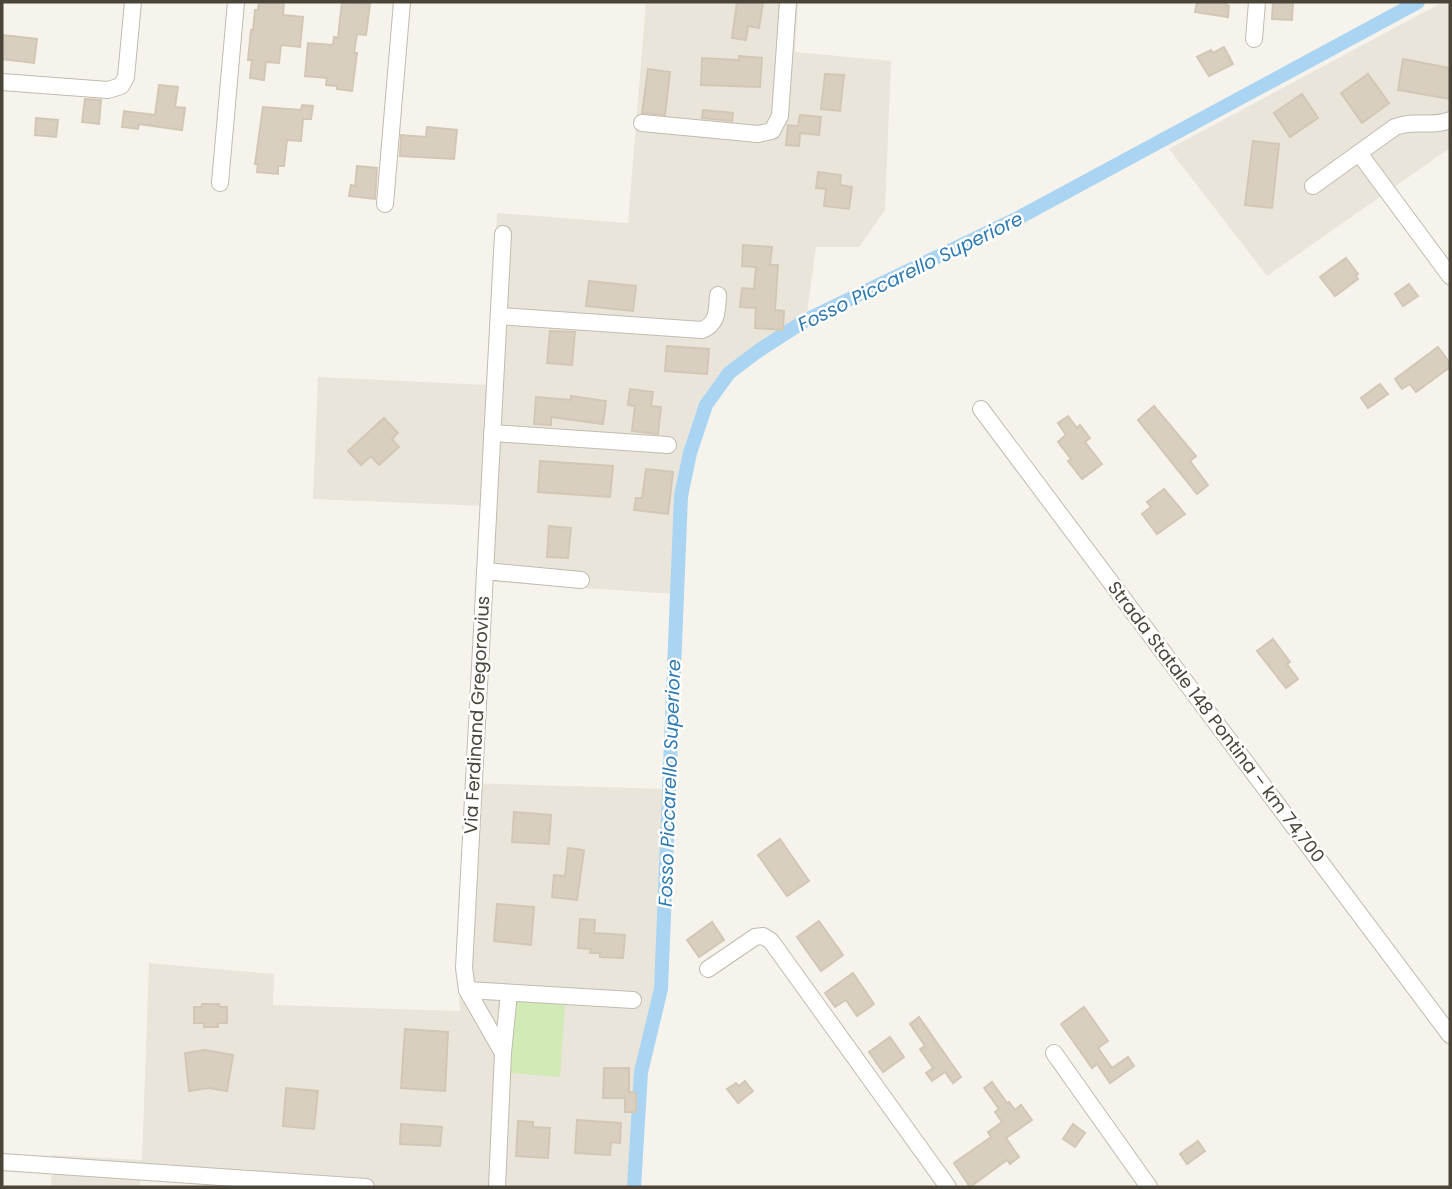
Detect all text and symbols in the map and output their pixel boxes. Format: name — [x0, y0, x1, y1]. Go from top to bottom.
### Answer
water label: Fosso Piccarello Superiore — [793, 205, 1028, 338]
street label: Strada Statale 148 Pontina – km 74,700 — [1102, 576, 1331, 868]
street label: Via Ferdinand Gregorovius — [458, 595, 495, 835]
water label: Fosso Piccarello Superiore — [652, 659, 687, 907]

